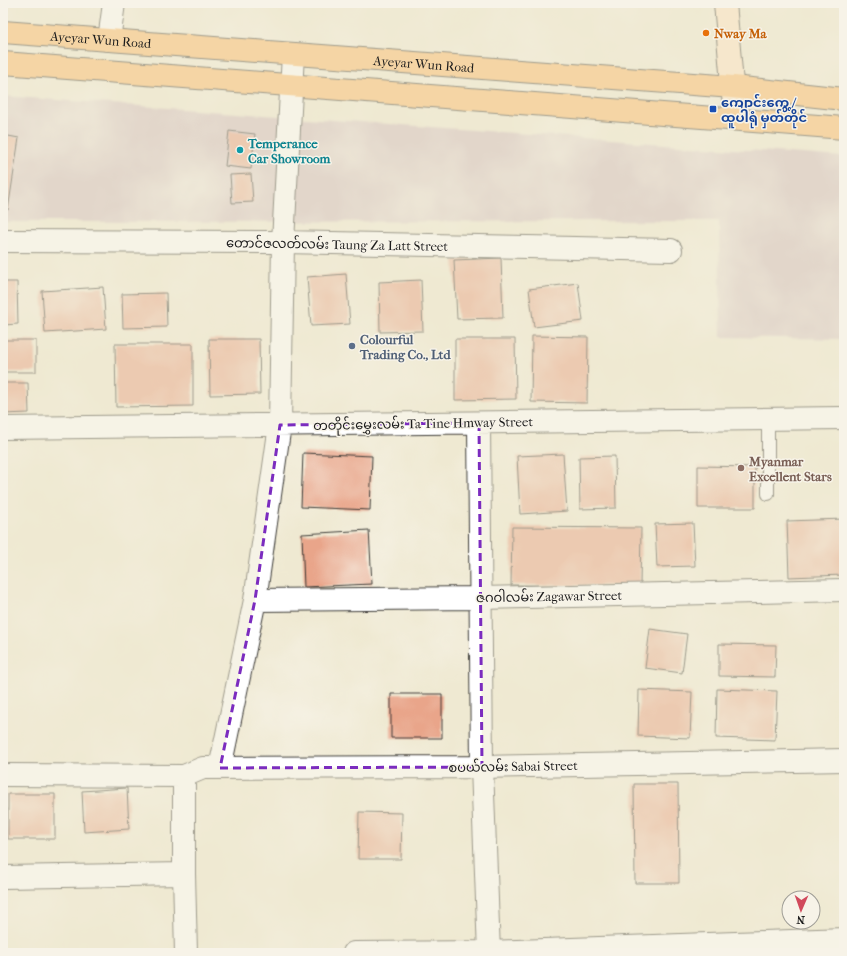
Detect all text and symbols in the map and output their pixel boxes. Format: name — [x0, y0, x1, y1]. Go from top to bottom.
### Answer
place label: Nway Ma — [714, 26, 768, 42]
marker: Nway Ma — [701, 28, 711, 38]
street label: Ayeyar Wun Road — [49, 29, 153, 51]
street label: Ayeyar Wun Road — [372, 53, 476, 76]
place label: ကျောင်းကွေ့ / ထူပါရုံ မှတ်တိုင် — [721, 93, 807, 129]
marker: ကျောင်းကွေ့ / ထူပါရုံ မှတ်တိုင် — [708, 104, 718, 114]
place label: Temperance Car Showroom — [247, 136, 331, 166]
marker: Temperance Car Showroom — [235, 145, 245, 155]
street label: တောင်ဇလတ်လမ်း Taung Za Latt Street — [226, 234, 448, 254]
place label: Colourful Trading Co., Ltd — [359, 332, 451, 363]
marker: Colourful Trading Co., Ltd — [347, 341, 357, 351]
street label: တတိုင်းမွှေးလမ်း Ta Tine Hmway Street — [313, 413, 533, 436]
place label: Myanmar Excellent Stars — [748, 454, 832, 484]
marker: Myanmar Excellent Stars — [736, 463, 746, 473]
street label: ဇဂဝါလမ်း Zagawar Street — [476, 587, 623, 605]
street label: စပယ်လမ်း Sabai Street — [448, 757, 578, 775]
north arrow — [781, 890, 821, 930]
text: N — [796, 913, 805, 926]

